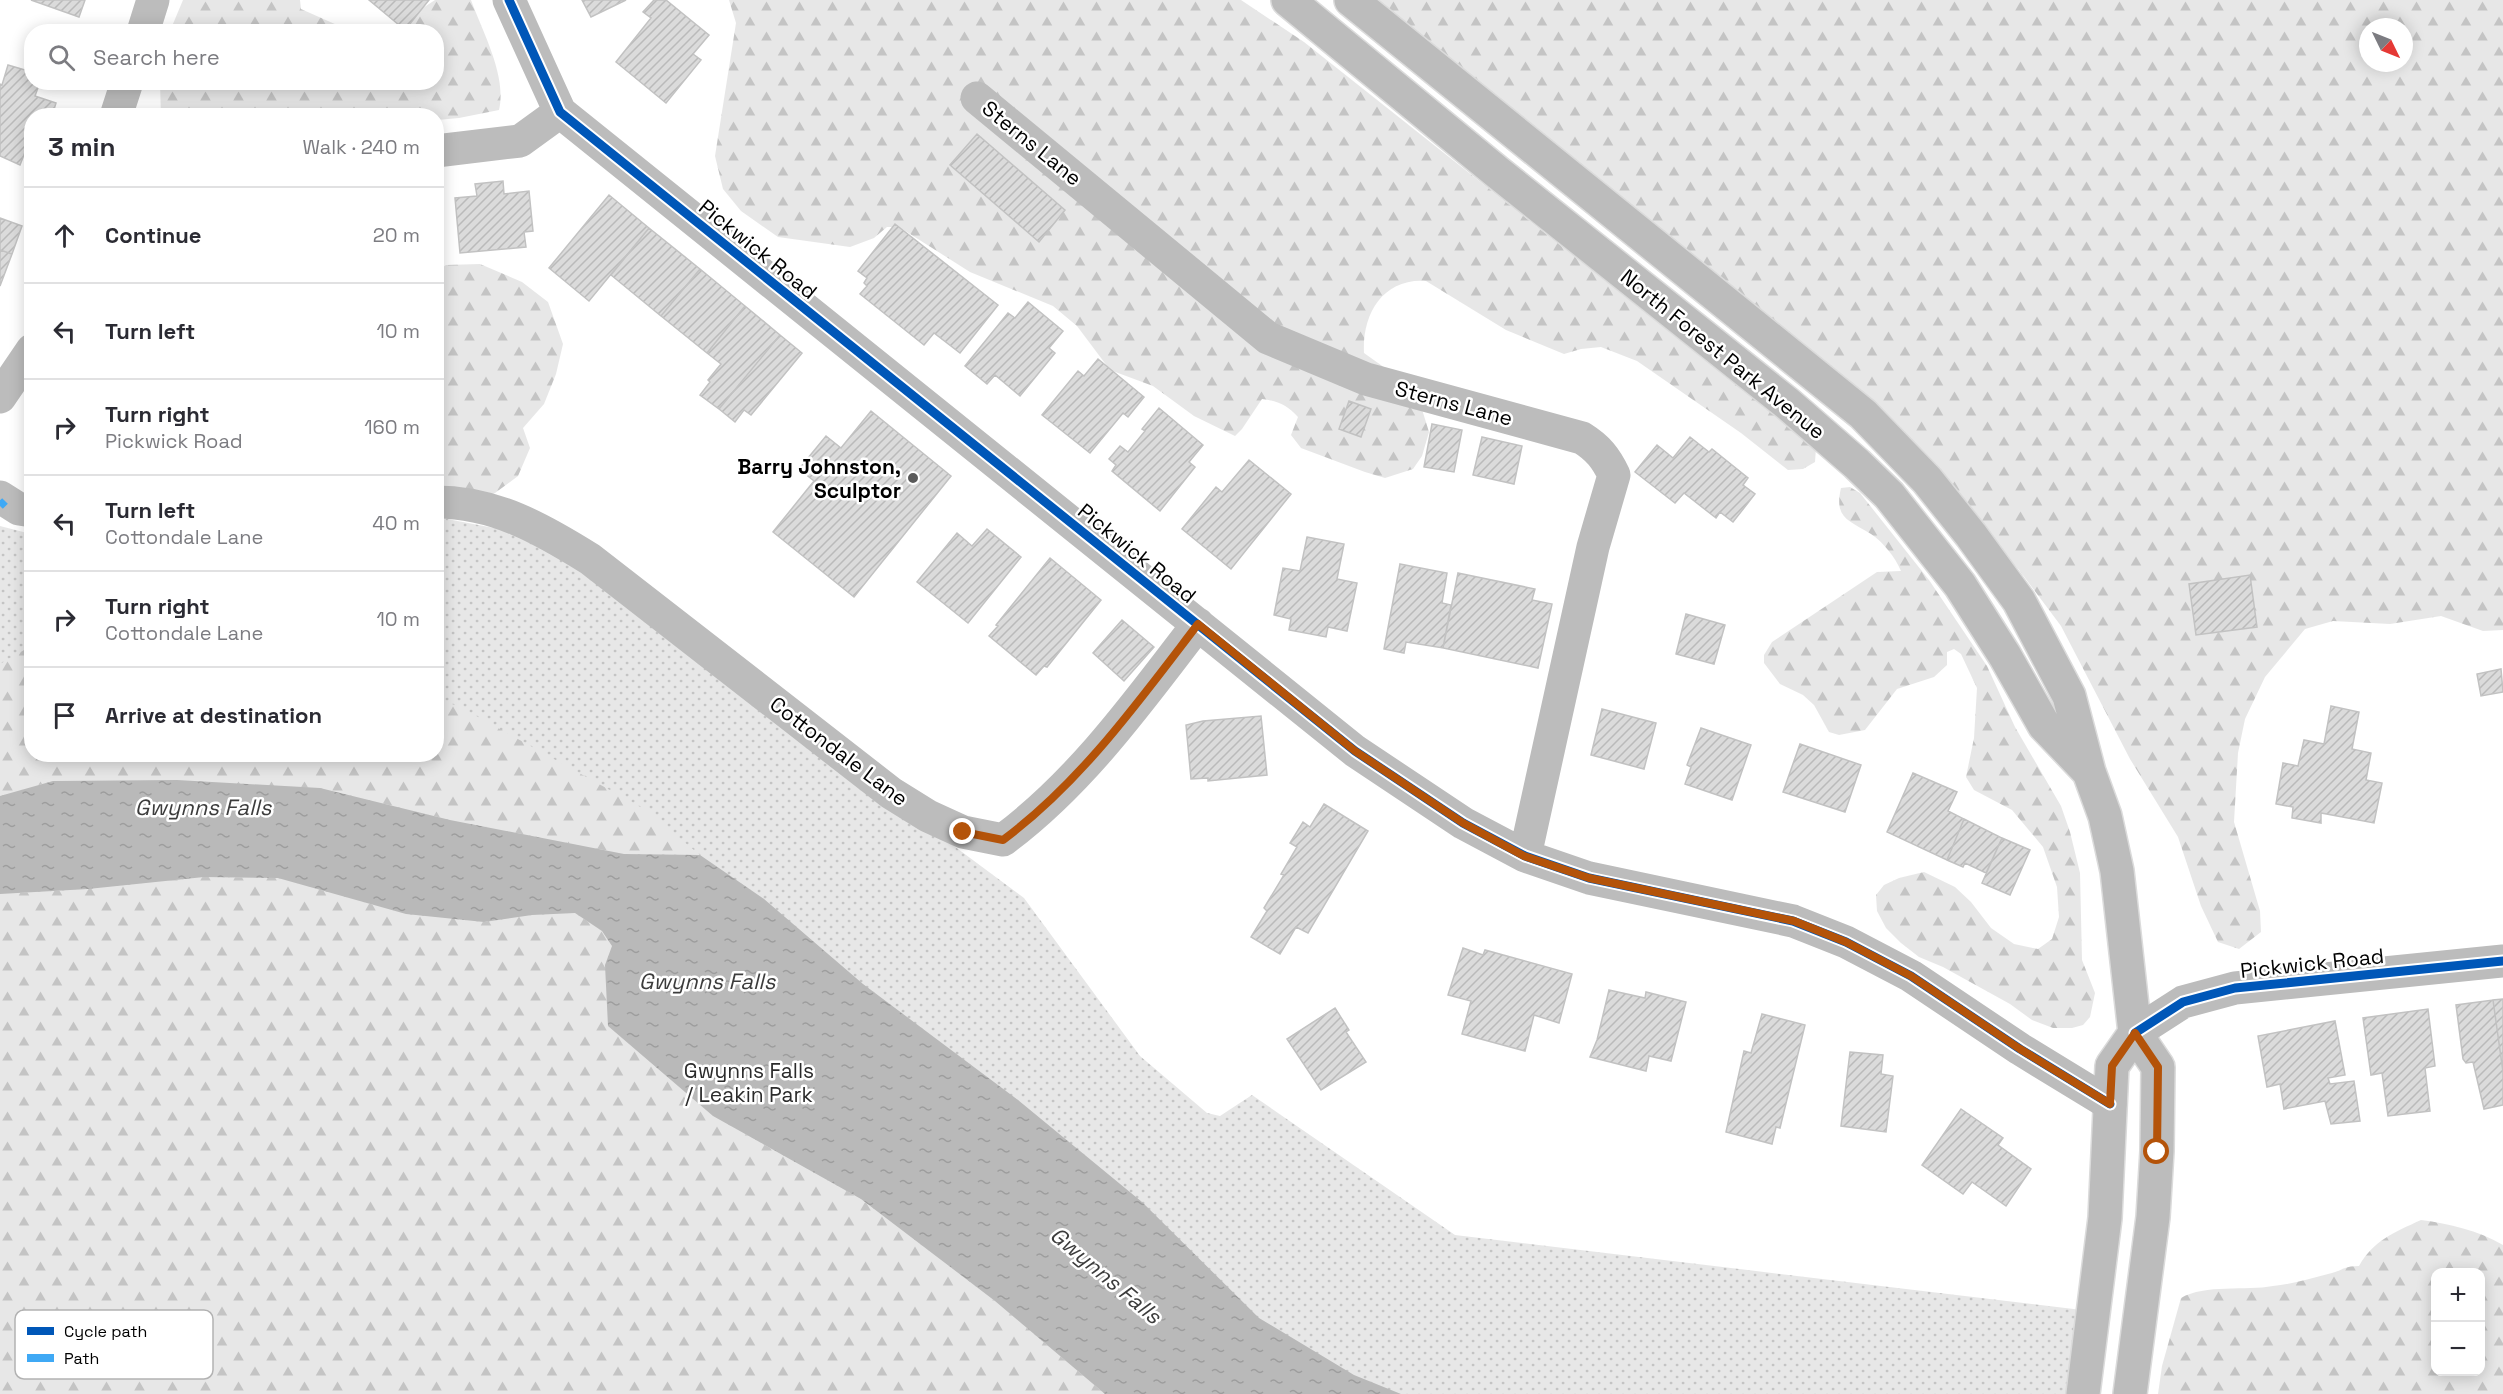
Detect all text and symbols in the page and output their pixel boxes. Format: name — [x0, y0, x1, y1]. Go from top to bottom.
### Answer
north arrow — [2359, 18, 2413, 72]
search box — [24, 24, 444, 90]
icon: search — [45, 41, 78, 74]
text: Search here — [93, 43, 220, 71]
street label: Sterns Lane — [977, 95, 1087, 191]
text: 3 min — [48, 130, 116, 164]
text: Walk · 240 m — [302, 134, 420, 160]
street label: Pickwick Road — [693, 193, 823, 305]
icon: ahead — [48, 219, 81, 252]
text: Continue — [105, 221, 201, 249]
text: 20 m — [373, 222, 420, 248]
street label: North Forest Park Avenue — [1615, 263, 1831, 445]
icon: left — [48, 315, 81, 348]
text: Turn left — [105, 317, 195, 345]
text: 10 m — [376, 318, 420, 344]
street label: Sterns Lane — [1392, 374, 1516, 432]
text: Turn right — [105, 400, 210, 428]
icon: right — [48, 411, 81, 444]
text: 160 m — [364, 414, 420, 440]
text: Pickwick Road — [105, 428, 243, 454]
place label: Barry Johnston, Sculptor — [737, 453, 901, 504]
marker: Barry Johnston, Sculptor — [906, 471, 920, 485]
text: Turn left — [105, 496, 195, 524]
street label: Pickwick Road — [1072, 497, 1202, 609]
icon: left — [48, 507, 81, 540]
text: 40 m — [372, 510, 420, 536]
text: Cottondale Lane — [105, 524, 263, 550]
text: Turn right — [105, 592, 210, 620]
icon: right — [48, 603, 81, 636]
text: 10 m — [376, 606, 420, 632]
text: Cottondale Lane — [105, 620, 263, 646]
street label: Cottondale Lane — [765, 690, 913, 812]
icon: arrive — [48, 699, 81, 732]
text: Arrive at destination — [105, 701, 322, 729]
water label: Gwynns Falls — [135, 793, 273, 821]
route end — [949, 818, 975, 844]
street label: Pickwick Road — [2239, 942, 2385, 984]
water label: Gwynns Falls — [639, 967, 777, 995]
park label: Gwynns Falls / Leakin Park — [684, 1057, 814, 1108]
route start — [2143, 1138, 2169, 1164]
water label: Gwynns Falls — [1045, 1220, 1168, 1331]
map controls — [2431, 1268, 2485, 1376]
button: + — [2431, 1268, 2485, 1322]
legend — [15, 1310, 213, 1379]
text: Cycle path — [64, 1321, 147, 1342]
button: − — [2431, 1322, 2485, 1376]
text: Path — [64, 1348, 99, 1369]

